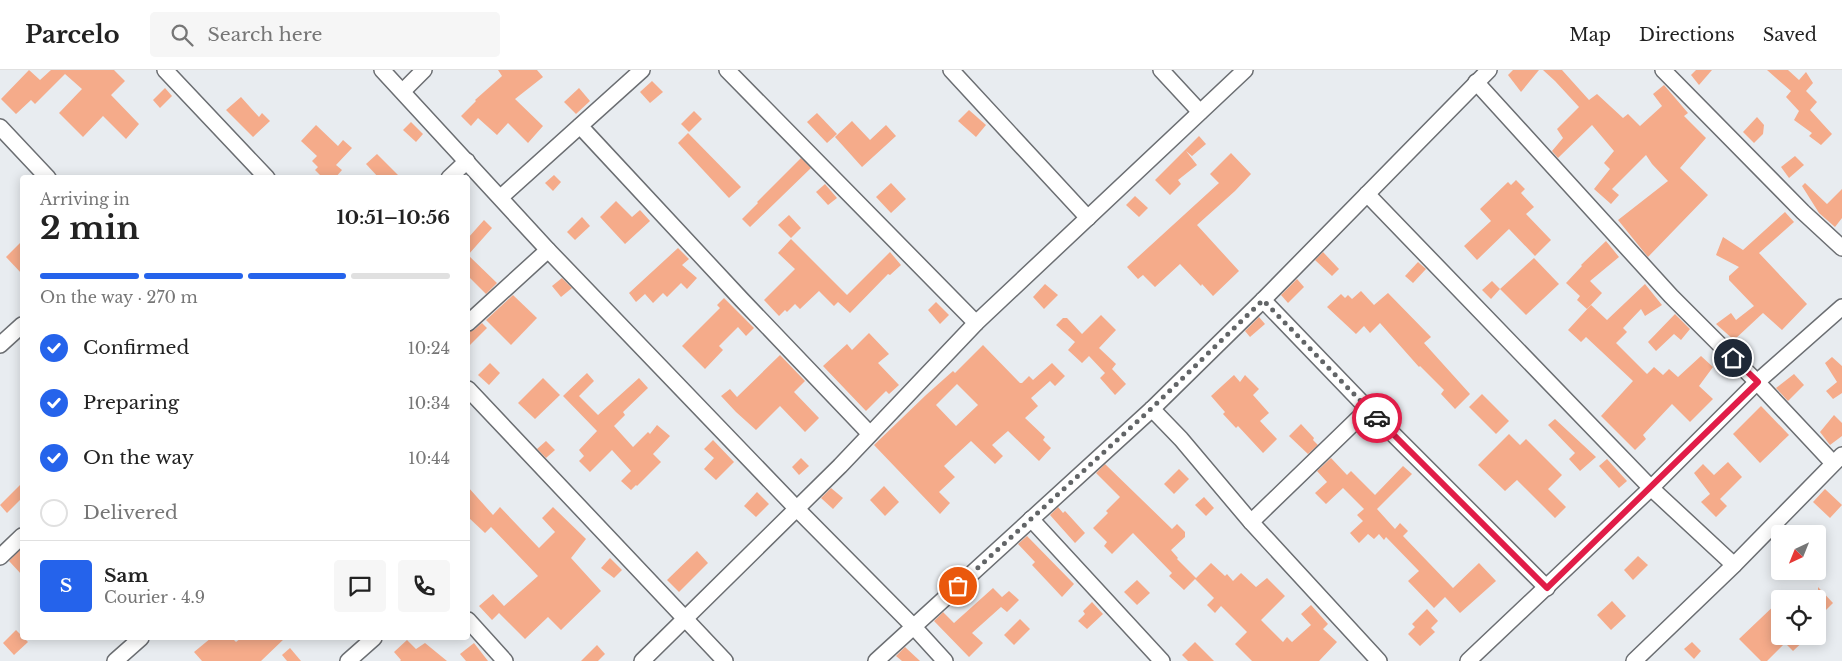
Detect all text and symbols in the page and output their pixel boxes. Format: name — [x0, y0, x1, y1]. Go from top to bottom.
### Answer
search box — [150, 12, 500, 57]
text: Parcelo — [25, 20, 120, 49]
icon: search — [168, 21, 196, 49]
text: Search here — [208, 23, 322, 46]
text: Map — [1569, 24, 1611, 46]
text: Directions — [1639, 24, 1735, 46]
text: Saved — [1763, 24, 1817, 46]
text: Arriving in — [40, 189, 130, 209]
text: 10:51–10:56 — [336, 206, 450, 229]
text: 2 min — [40, 208, 140, 248]
text: On the way · 270 m — [40, 287, 198, 307]
icon: check — [40, 334, 68, 362]
text: Confirmed — [83, 336, 189, 359]
pin — [1712, 337, 1754, 379]
text: 10:24 — [408, 338, 450, 358]
icon: home — [1719, 344, 1747, 372]
icon: check — [40, 389, 68, 417]
text: Preparing — [83, 391, 179, 414]
text: 10:34 — [408, 393, 450, 413]
courier — [1352, 393, 1402, 443]
icon: car — [1363, 404, 1391, 432]
icon: check — [40, 444, 68, 472]
text: On the way — [83, 446, 194, 469]
text: 10:44 — [408, 448, 450, 468]
text: Delivered — [83, 501, 178, 524]
north arrow — [1771, 525, 1826, 580]
map controls — [1771, 525, 1826, 645]
button: chat — [334, 560, 386, 612]
button: phone — [398, 560, 450, 612]
text: Sam — [104, 564, 149, 587]
pin — [937, 565, 979, 607]
icon: bag — [944, 572, 972, 600]
text: S — [60, 574, 72, 597]
text: Courier · 4.9 — [104, 587, 205, 607]
button: locate — [1771, 590, 1826, 645]

